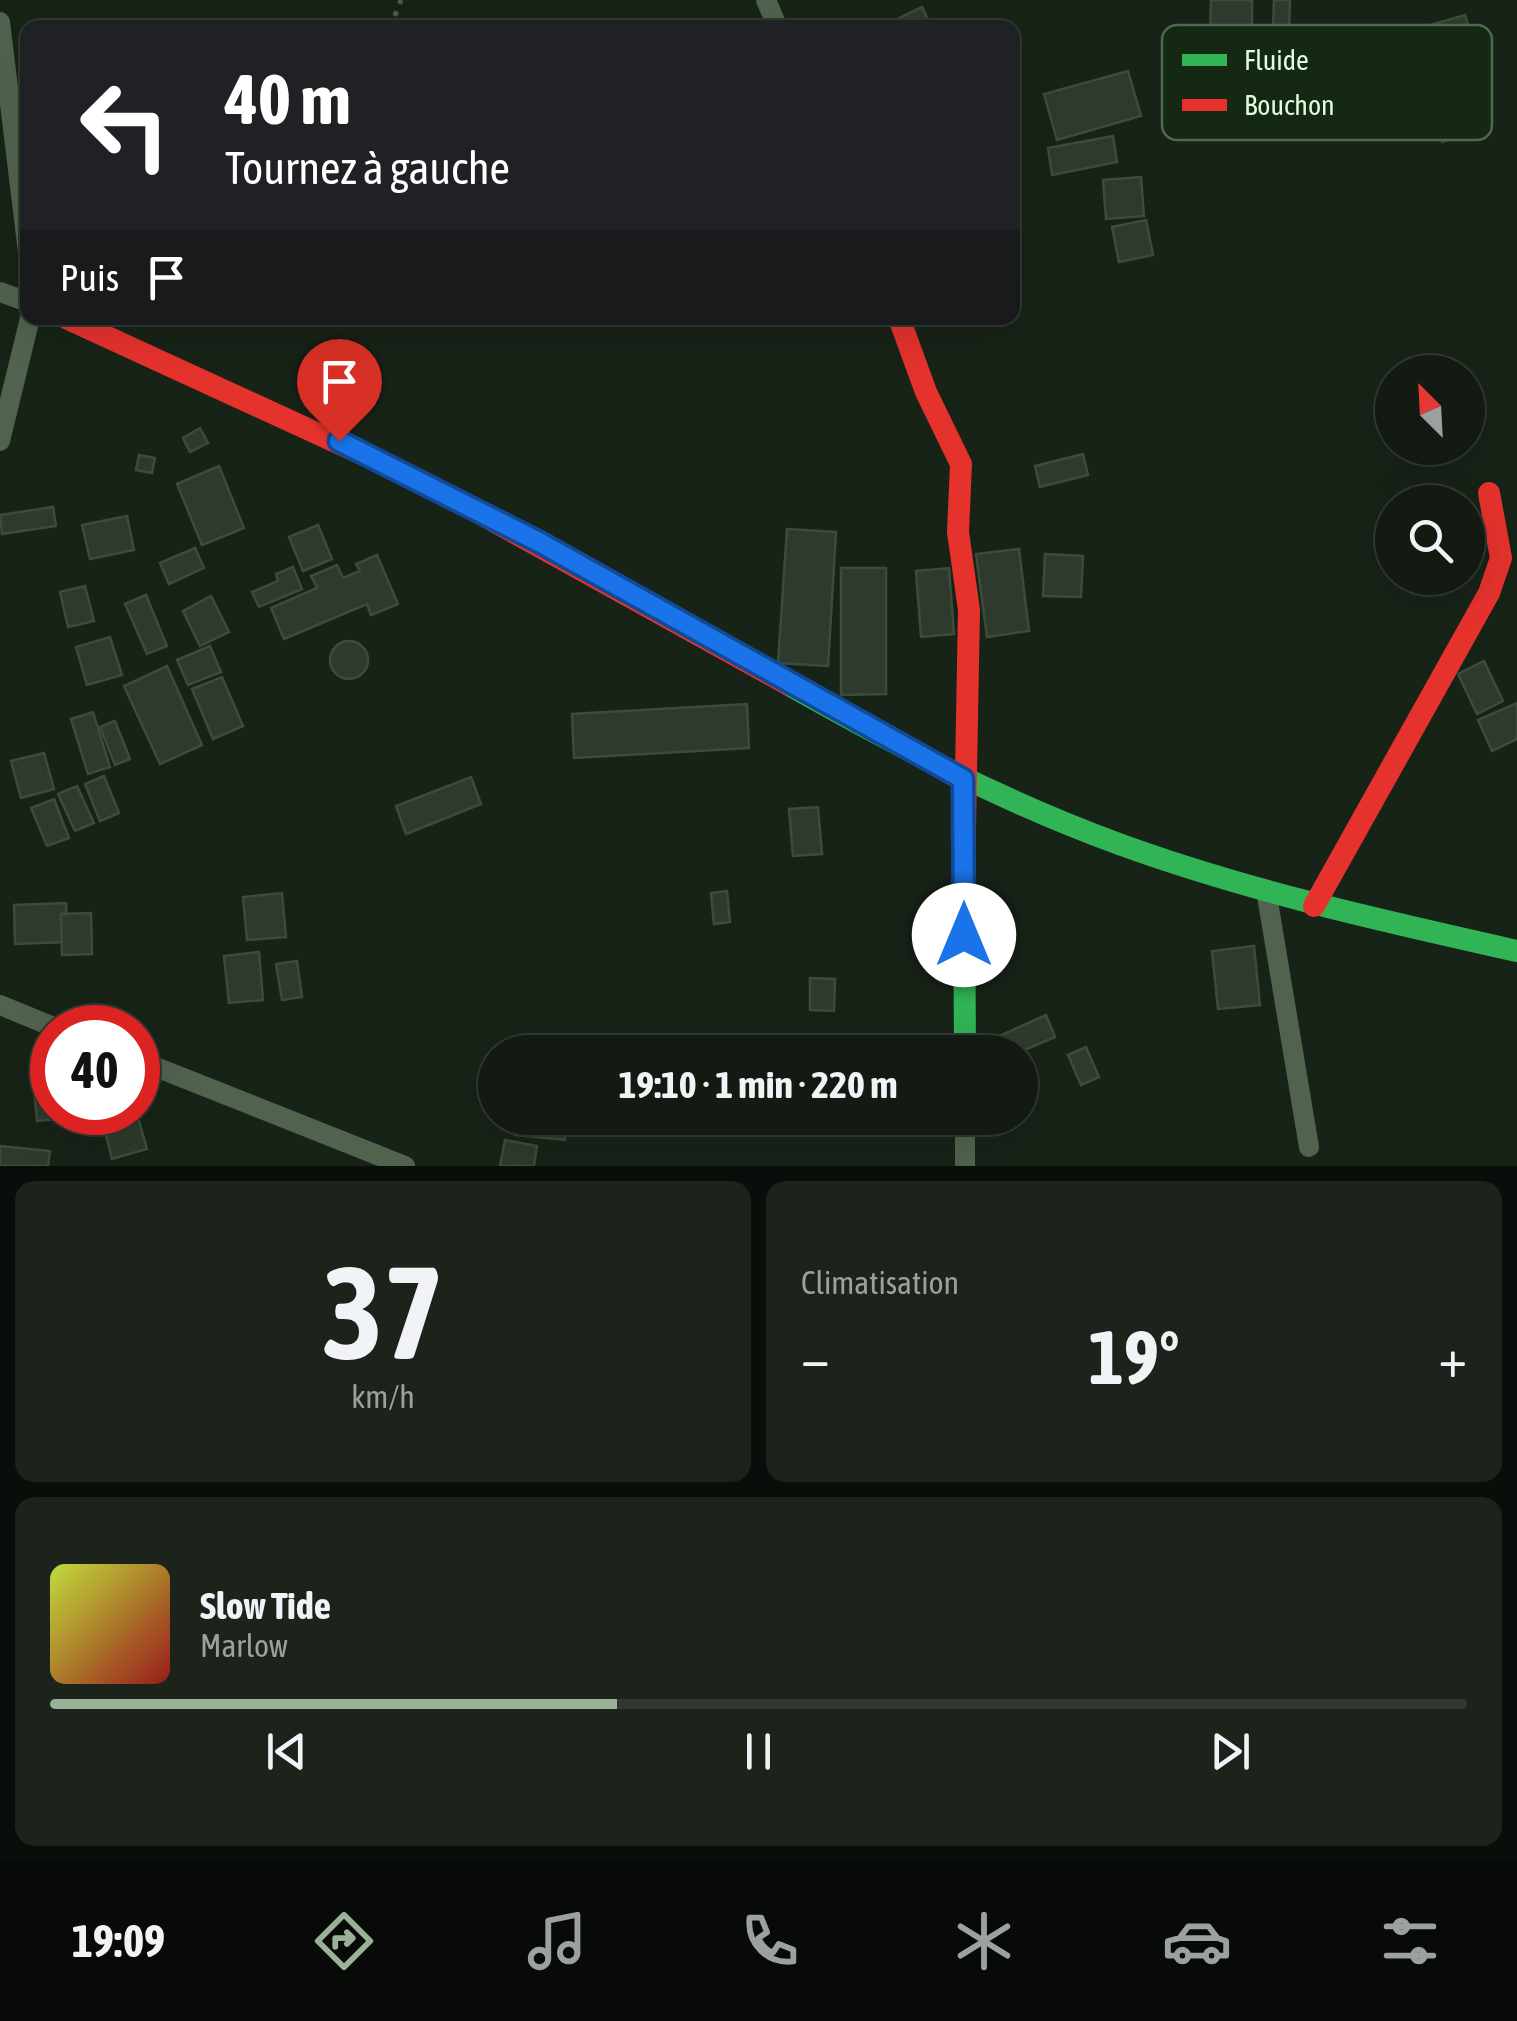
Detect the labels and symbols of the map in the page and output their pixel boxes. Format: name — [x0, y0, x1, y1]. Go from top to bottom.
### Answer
legend — [1162, 25, 1492, 140]
text: Fluide — [1244, 44, 1309, 76]
text: Bouchon — [1244, 89, 1335, 121]
pin — [297, 339, 382, 442]
north arrow — [1375, 355, 1485, 465]
position arrow — [912, 883, 1016, 987]
speed limit sign: 40 — [30, 1005, 160, 1135]

